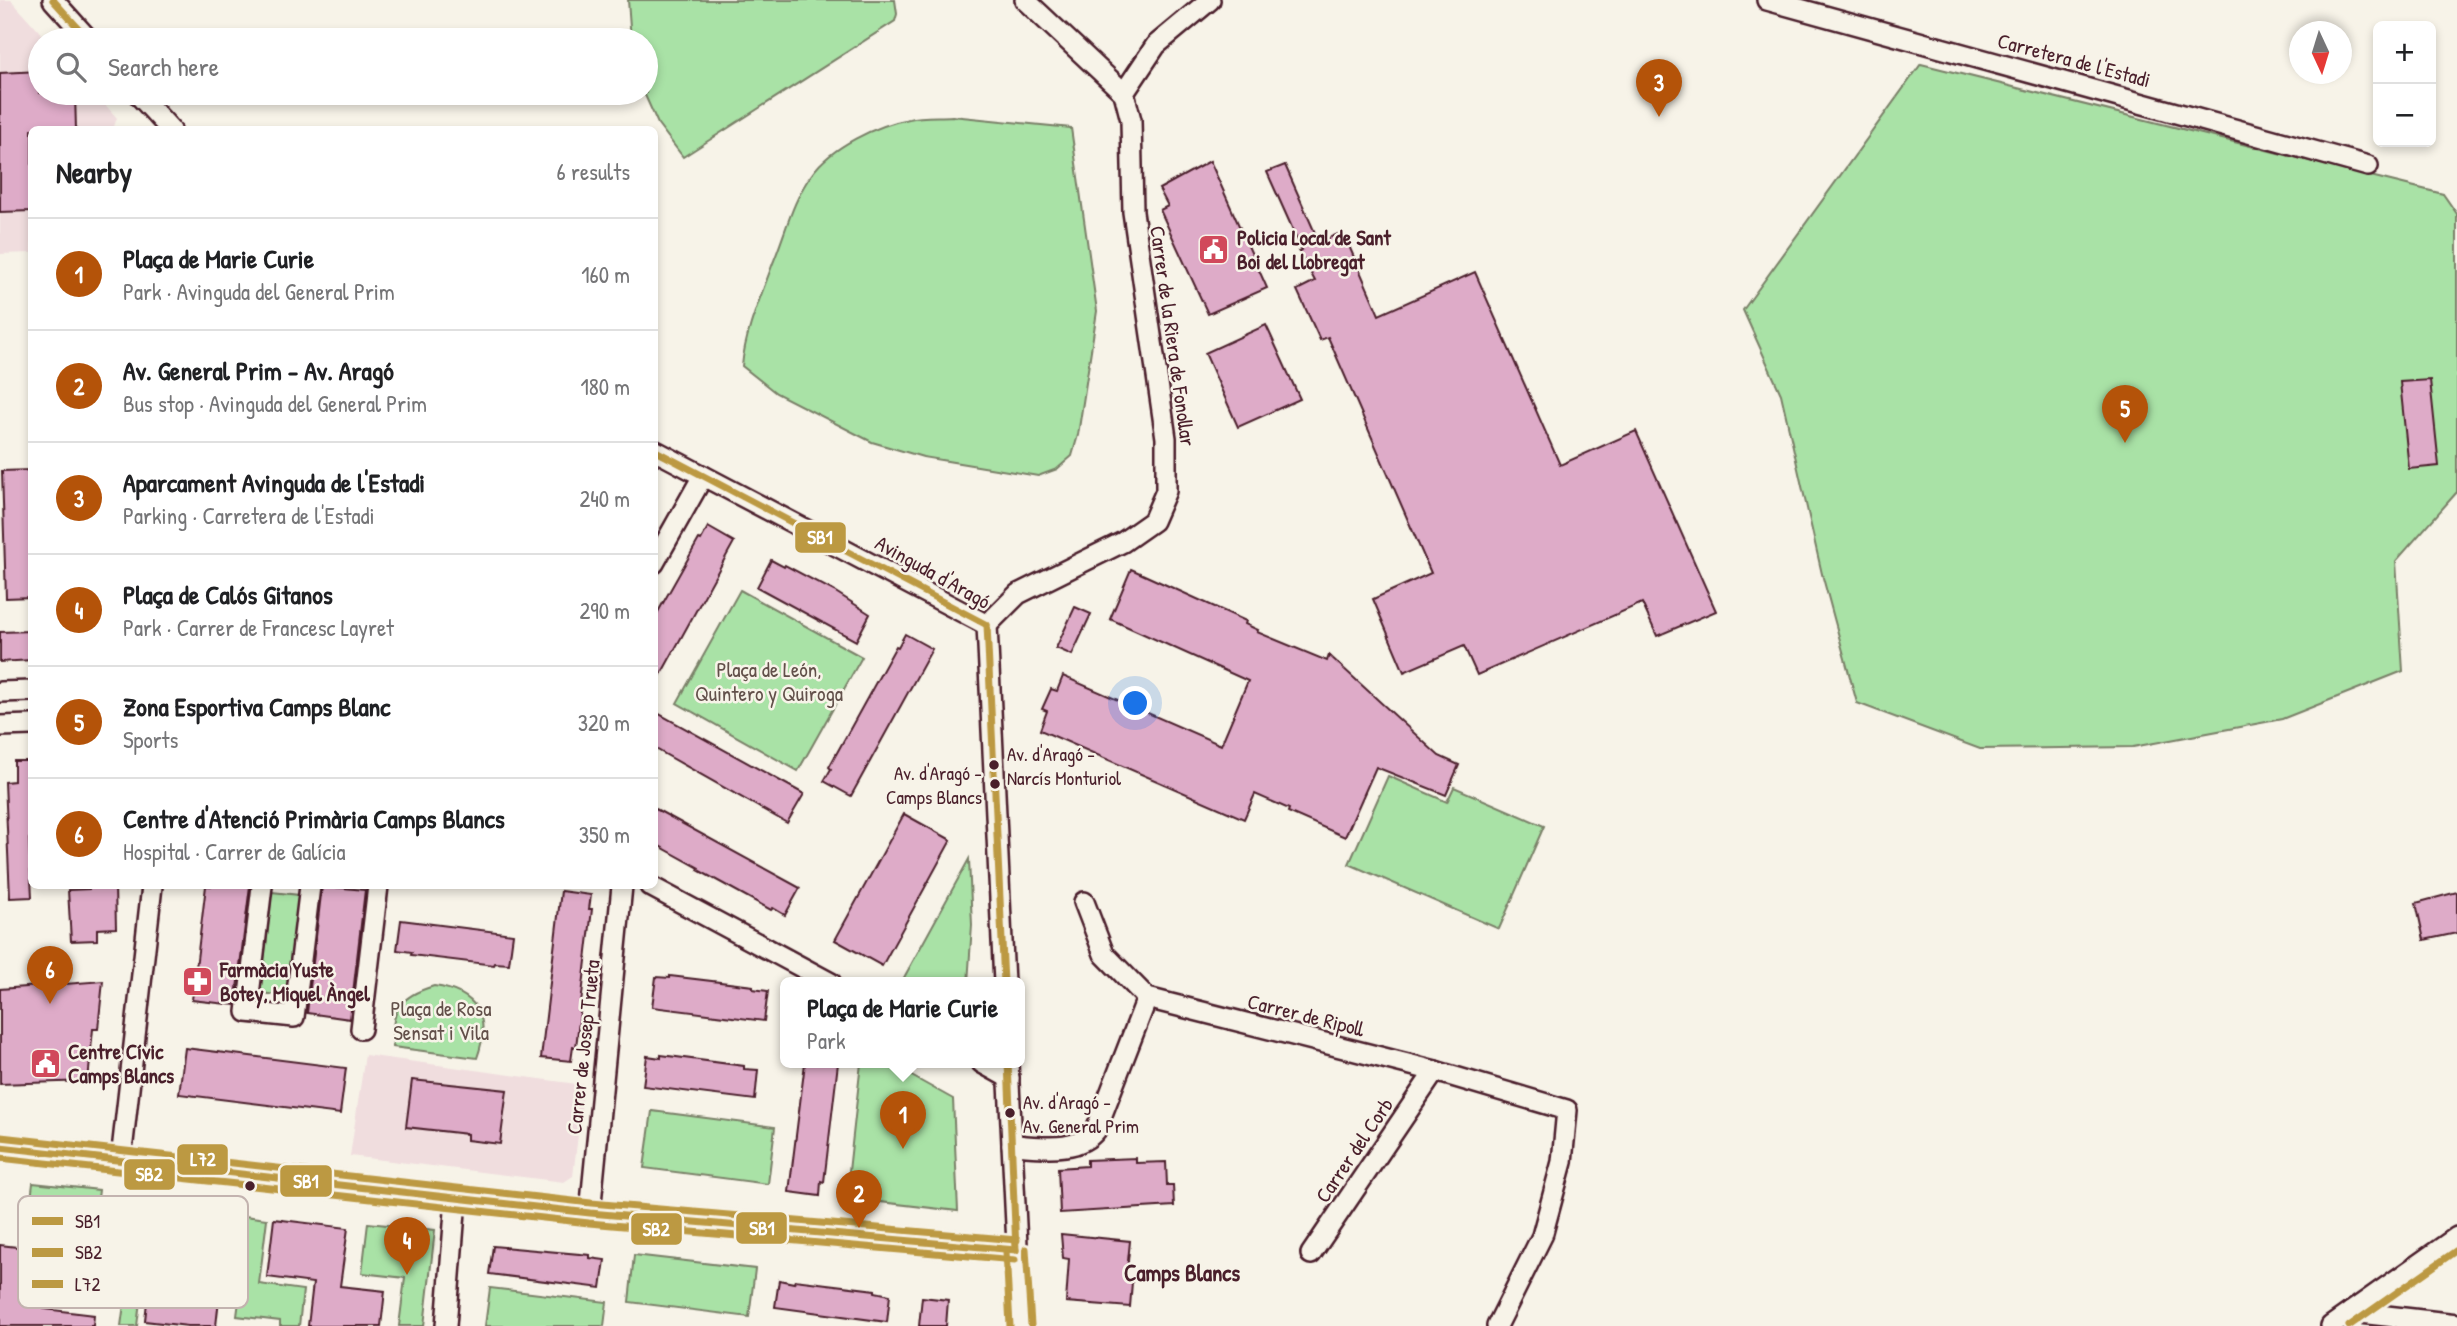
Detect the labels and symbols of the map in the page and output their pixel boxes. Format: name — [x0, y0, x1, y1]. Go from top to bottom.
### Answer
north arrow — [2289, 21, 2352, 84]
street label: Carretera de l'Estadi — [1994, 26, 2154, 94]
pin: 3 — [1636, 59, 1682, 117]
place label: Policia Local de Sant Boi del Llobregat — [1237, 223, 1392, 277]
street label: Carrer de la Riera de Fonollar — [1143, 224, 1203, 448]
public building icon: Policia Local de Sant Boi del Llobregat — [1197, 232, 1231, 266]
pin: 5 — [2102, 385, 2148, 443]
line badge: SB1 — [794, 521, 847, 554]
text: SB1 — [807, 524, 833, 550]
street label: Avinguda d'Aragó — [870, 528, 996, 616]
park label: Plaça de León, Quintero y Quiroga — [695, 655, 843, 708]
your location — [1118, 686, 1152, 720]
place label: Av. d'Aragó - Narcís Monturiol — [1007, 741, 1122, 791]
marker: Av. d'Aragó - Narcís Monturiol — [987, 758, 1001, 772]
place label: Av. d'Aragó - Camps Blancs — [886, 760, 982, 810]
marker: Av. d'Aragó - Camps Blancs — [988, 777, 1002, 791]
pin: 6 — [27, 946, 73, 1004]
place label: Farmàcia Yuste Botey, Miquel Àngel — [219, 955, 370, 1009]
street label: Carrer de Josep Trueta — [559, 958, 607, 1136]
pharmacy icon: Farmàcia Yuste Botey, Miquel Àngel — [180, 964, 214, 998]
street label: Carrer de Ripoll — [1245, 986, 1368, 1044]
park label: Plaça de Rosa Sensat i Vila — [391, 994, 491, 1047]
place label: Centre Cívic Camps Blancs — [68, 1037, 174, 1091]
public building icon: Centre Cívic Camps Blancs — [28, 1046, 62, 1080]
place label: Av. d'Aragó - Av. General Prim — [1023, 1089, 1139, 1139]
pin: 1 — [880, 1091, 926, 1149]
street label: Carrer del Corb — [1308, 1092, 1400, 1208]
marker: Av. d'Aragó - Av. General Prim — [1003, 1106, 1017, 1120]
line badge: L72 — [176, 1143, 229, 1176]
text: L72 — [190, 1146, 216, 1172]
line badge: SB2 — [123, 1158, 176, 1191]
text: SB2 — [135, 1161, 163, 1187]
line badge: SB1 — [279, 1164, 333, 1198]
text: SB1 — [293, 1168, 319, 1194]
pin: 2 — [836, 1170, 882, 1228]
unlabelled marker — [243, 1179, 257, 1193]
legend — [18, 1196, 248, 1308]
text: SB1 — [75, 1208, 100, 1234]
line badge: SB1 — [735, 1211, 788, 1245]
line badge: SB2 — [630, 1212, 683, 1246]
text: SB1 — [749, 1215, 775, 1241]
text: SB2 — [642, 1216, 670, 1242]
pin: 4 — [384, 1217, 430, 1275]
text: SB2 — [75, 1239, 102, 1265]
district label: Camps Blancs — [1124, 1257, 1240, 1289]
text: L72 — [75, 1271, 100, 1297]

